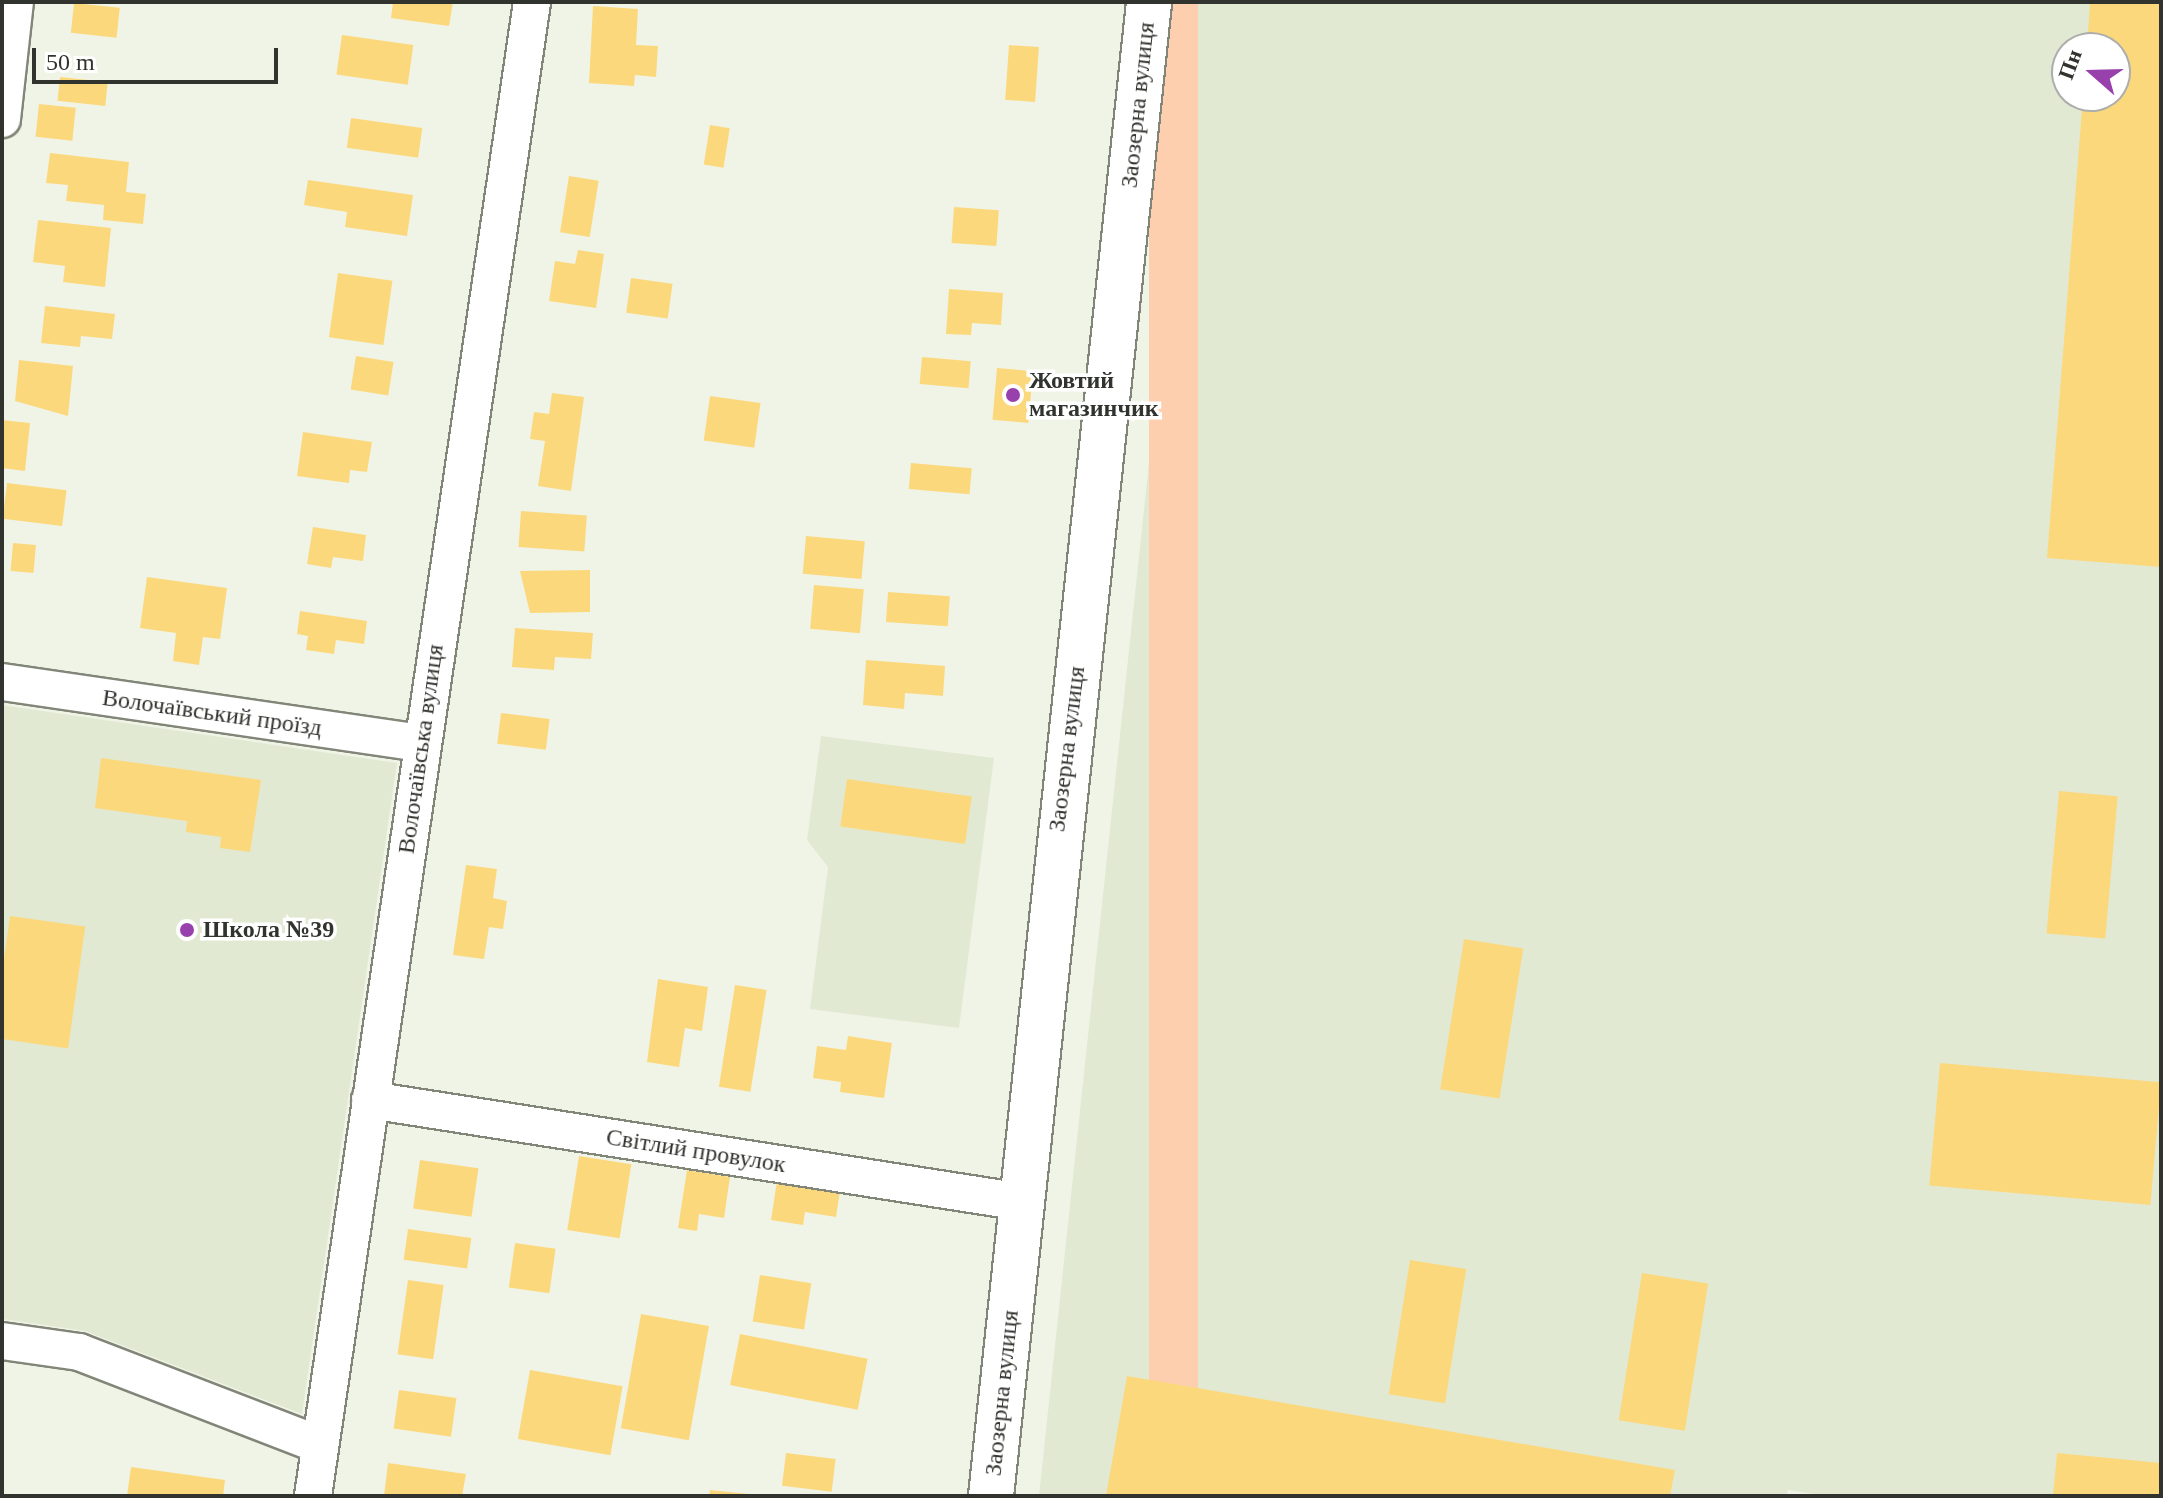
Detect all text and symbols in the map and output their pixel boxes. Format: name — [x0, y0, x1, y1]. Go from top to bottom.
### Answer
street label: Заозерна вулиця — [1115, 21, 1161, 189]
scale bar — [36, 32, 282, 82]
north arrow — [2051, 32, 2131, 112]
text: Пн — [2053, 46, 2087, 83]
text: 50 m — [46, 49, 95, 75]
place label: Жовтий магазинчик — [1029, 367, 1159, 423]
marker: Жовтий магазинчик — [1004, 386, 1022, 404]
street label: Волочаївська вулиця — [392, 642, 450, 856]
street label: Заозерна вулиця — [1043, 665, 1091, 833]
street label: Волочаївський проїзд — [100, 683, 324, 743]
place label: Школа №39 — [203, 916, 334, 944]
marker: Школа №39 — [178, 921, 196, 939]
street label: Світлий провулок — [604, 1123, 788, 1179]
street label: Заозерна вулиця — [979, 1309, 1025, 1477]

